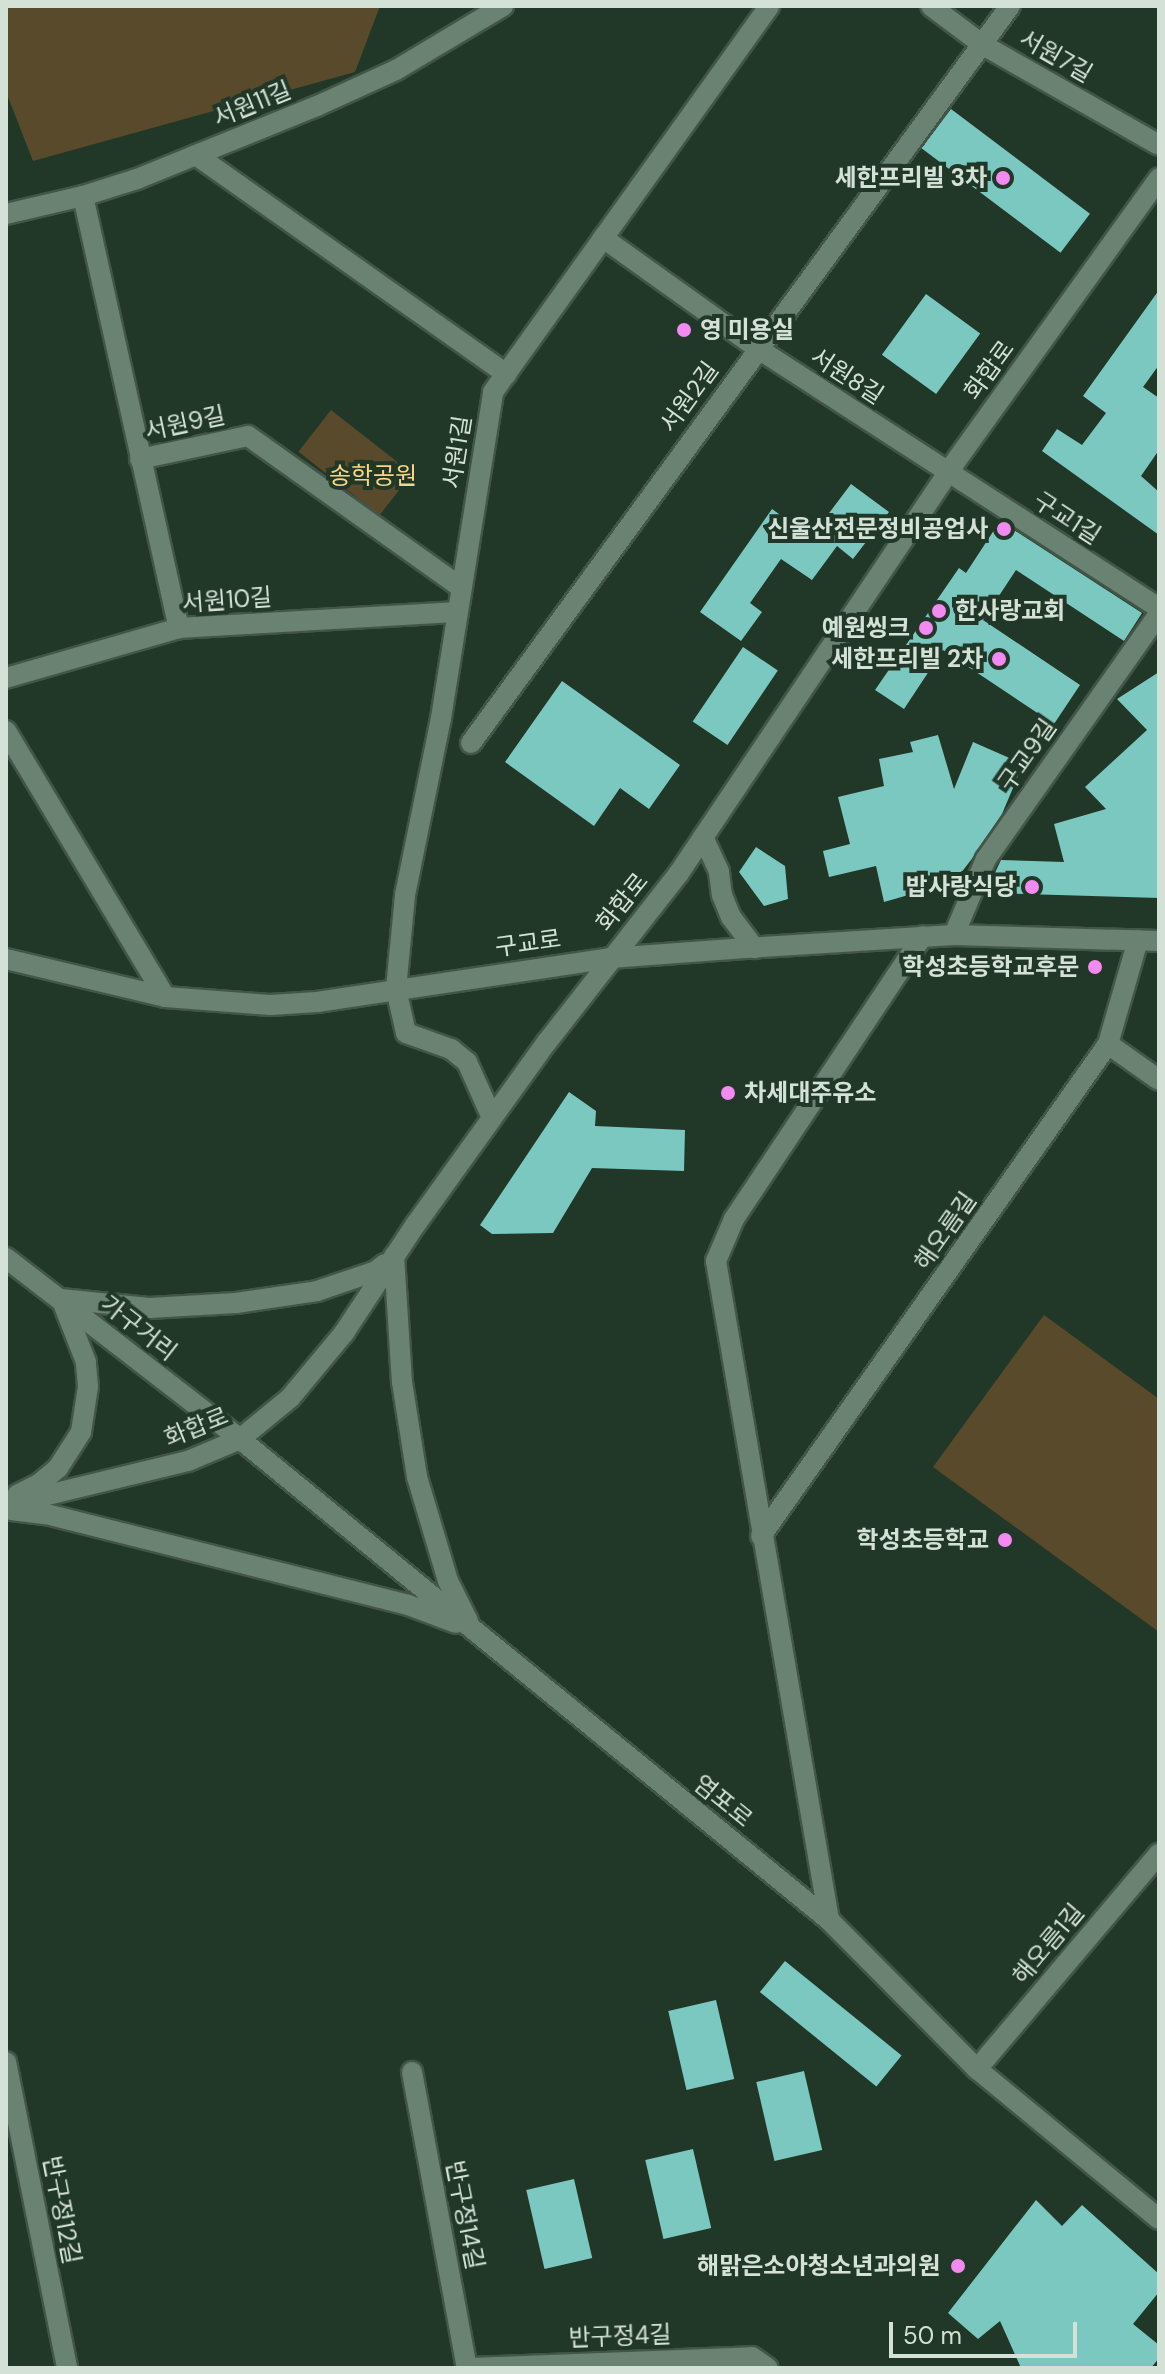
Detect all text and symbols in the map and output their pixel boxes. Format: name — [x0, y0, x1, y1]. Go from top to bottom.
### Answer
street label: 서원7길 — [1015, 24, 1097, 88]
street label: 서원11길 — [209, 75, 295, 133]
place label: 세한프리빌 3차 — [834, 164, 987, 192]
marker: 세한프리빌 3차 — [994, 169, 1012, 187]
place label: 영 미용실 — [700, 316, 794, 344]
marker: 영 미용실 — [675, 321, 693, 339]
street label: 화합로 — [958, 335, 1020, 405]
street label: 서원8길 — [805, 342, 889, 410]
street label: 서원2길 — [654, 356, 724, 438]
street label: 서원9길 — [142, 400, 228, 446]
street label: 서원1길 — [437, 413, 477, 491]
park label: 송학공원 — [329, 462, 417, 490]
street label: 구교1길 — [1028, 486, 1106, 550]
place label: 신울산전문정비공업사 — [767, 515, 988, 543]
marker: 신울산전문정비공업사 — [995, 520, 1013, 538]
street label: 서원10길 — [181, 582, 273, 618]
place label: 한사랑교회 — [955, 597, 1065, 625]
marker: 한사랑교회 — [930, 602, 948, 620]
place label: 예원씽크 — [822, 614, 910, 642]
marker: 예원씽크 — [917, 619, 935, 637]
place label: 세한프리빌 2차 — [831, 645, 983, 673]
marker: 세한프리빌 2차 — [990, 650, 1008, 668]
street label: 구교9길 — [992, 713, 1062, 797]
street label: 화합로 — [590, 867, 654, 937]
place label: 밥사랑식당 — [906, 873, 1016, 901]
marker: 밥사랑식당 — [1023, 878, 1041, 896]
street label: 구교로 — [493, 924, 563, 962]
place label: 학성초등학교후문 — [902, 953, 1079, 981]
marker: 학성초등학교후문 — [1086, 958, 1104, 976]
place label: 차세대주유소 — [744, 1079, 876, 1107]
marker: 차세대주유소 — [719, 1084, 737, 1102]
street label: 해오름길 — [908, 1187, 982, 1275]
street label: 가구거리 — [95, 1289, 183, 1367]
street label: 화합로 — [160, 1401, 232, 1453]
place label: 학성초등학교 — [857, 1526, 989, 1554]
marker: 학성초등학교 — [996, 1531, 1014, 1549]
street label: 염포로 — [688, 1769, 758, 1833]
street label: 해오름1길 — [1006, 1898, 1090, 1990]
street label: 반구정12길 — [37, 2153, 87, 2267]
street label: 반구정14길 — [440, 2158, 490, 2272]
place label: 해맑은소아청소년과의원 — [697, 2252, 940, 2280]
marker: 해맑은소아청소년과의원 — [947, 2255, 969, 2277]
scale bar — [893, 2306, 1081, 2356]
street label: 반구정4길 — [568, 2320, 672, 2352]
text: 50 m — [903, 2320, 962, 2351]

